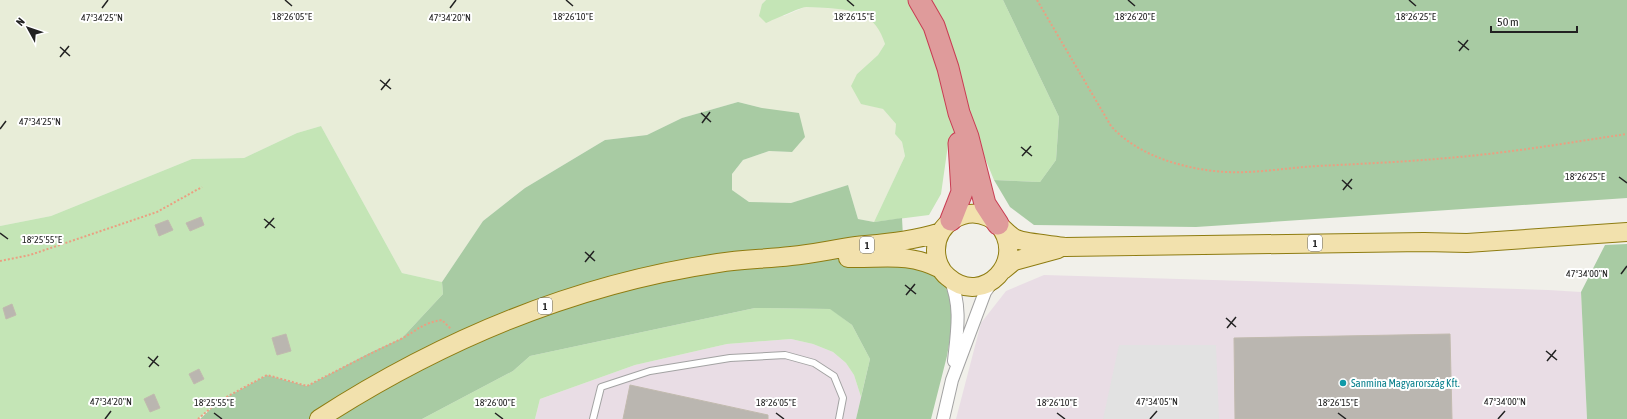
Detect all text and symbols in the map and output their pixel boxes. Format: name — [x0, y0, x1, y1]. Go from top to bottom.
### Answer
north arrow — [8, 8, 48, 48]
scale bar — [1491, 8, 1577, 34]
text: 18°26'05"E — [272, 11, 313, 22]
text: 18°26'10"E — [553, 11, 594, 22]
text: 18°26'15"E — [834, 11, 875, 22]
text: 18°26'20"E — [1115, 11, 1156, 22]
text: 18°26'25"E — [1396, 11, 1437, 22]
text: 47°34'25"N — [81, 12, 123, 23]
text: 47°34'20"N — [429, 12, 471, 23]
text: N — [14, 15, 27, 28]
text: 50 m — [1497, 15, 1519, 29]
text: 47°34'25"N — [19, 116, 61, 127]
text: 18°26'25"E — [1565, 171, 1606, 182]
text: 18°25'55"E — [22, 234, 63, 245]
road number: 1 — [1308, 235, 1322, 251]
road number: 1 — [860, 237, 874, 253]
text: 47°34'00"N — [1566, 268, 1608, 279]
road number: 1 — [538, 298, 552, 314]
place label: Sanmina Magyarország Kft. — [1351, 377, 1460, 389]
marker: Sanmina Magyarország Kft. — [1338, 378, 1348, 388]
text: 47°34'20"N — [90, 396, 132, 407]
text: 47°34'05"N — [1136, 396, 1178, 407]
text: 47°34'00"N — [1484, 396, 1526, 407]
text: 18°25'55"E — [194, 397, 235, 408]
text: 18°26'00"E — [475, 397, 516, 408]
text: 18°26'05"E — [756, 397, 797, 408]
text: 18°26'10"E — [1037, 397, 1078, 408]
text: 18°26'15"E — [1318, 397, 1359, 408]

